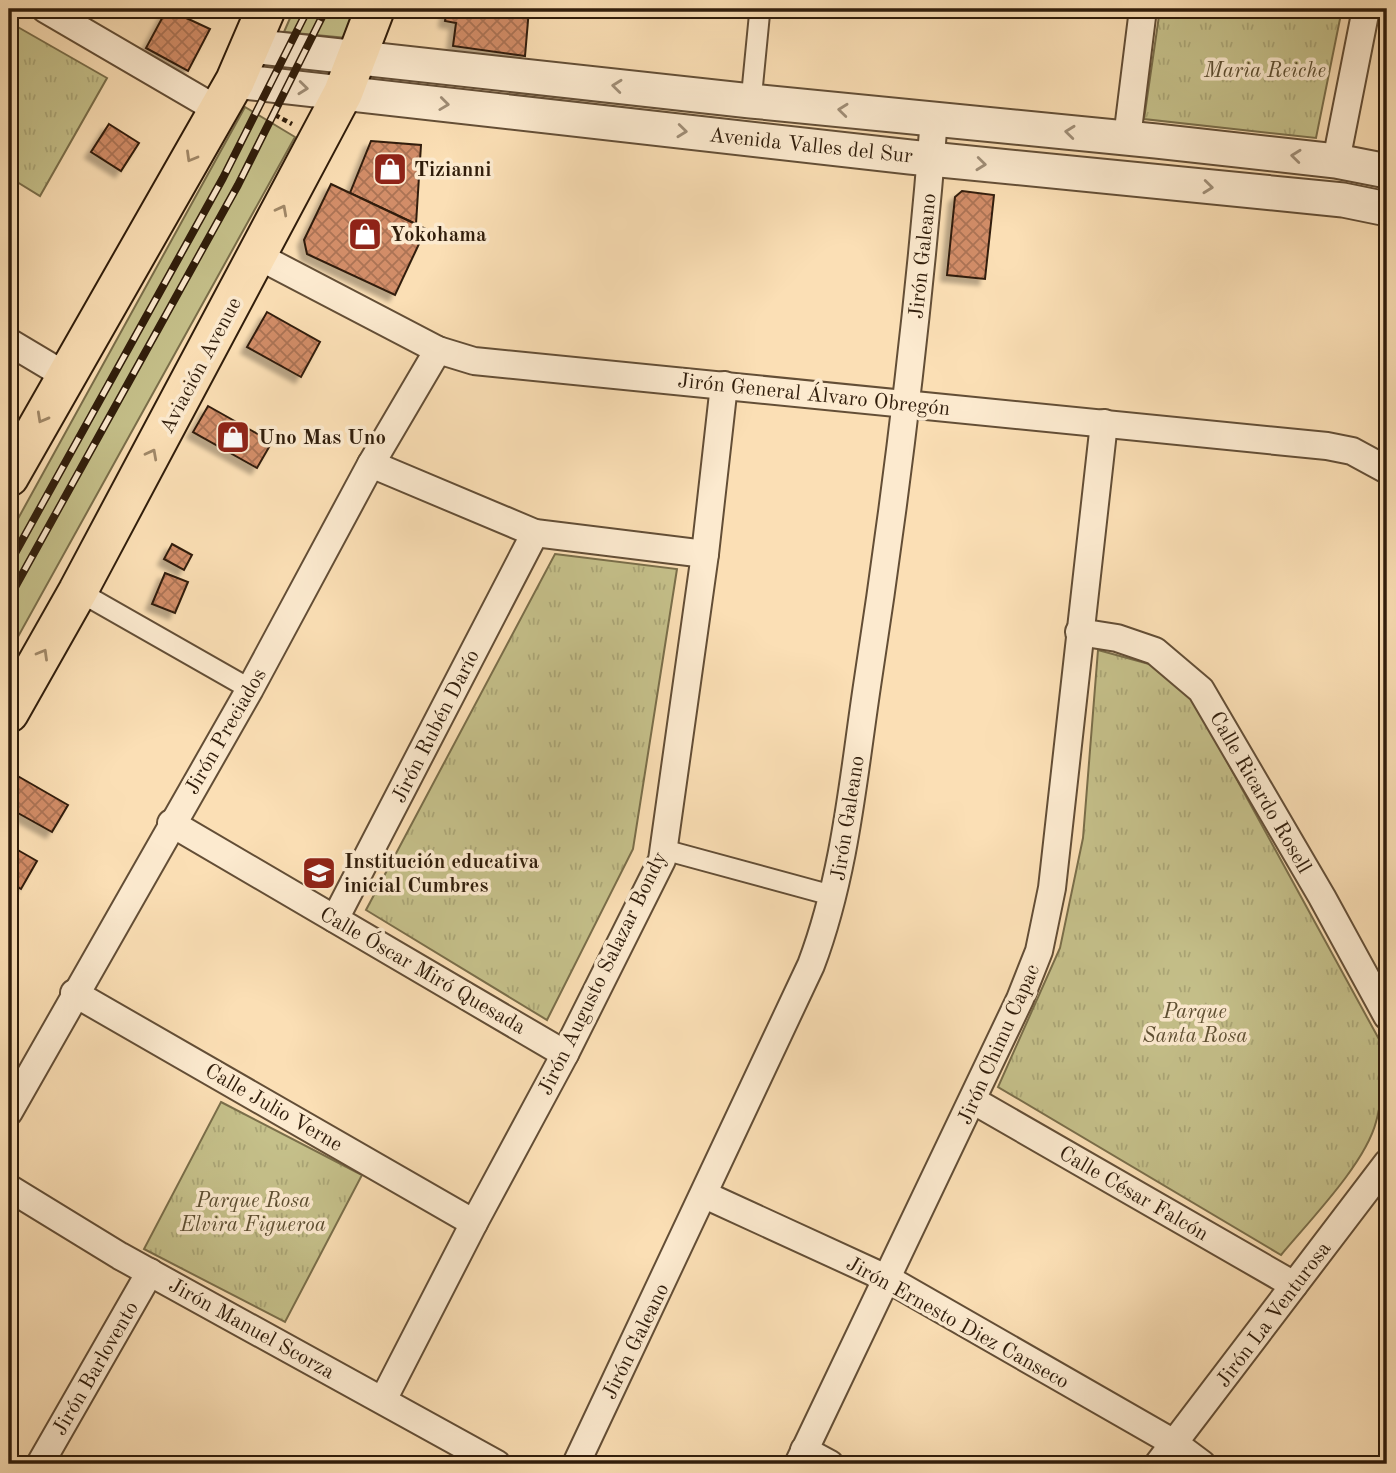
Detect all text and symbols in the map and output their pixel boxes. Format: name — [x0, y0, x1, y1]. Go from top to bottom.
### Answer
park label: Maria Reiche — [1203, 61, 1326, 82]
one-way arrow — [611, 79, 623, 94]
one-way arrow — [297, 80, 308, 95]
one-way arrow — [439, 96, 450, 111]
one-way arrow — [837, 103, 849, 118]
one-way arrow — [677, 123, 688, 138]
street label: Avenida Valles del Sur — [708, 125, 914, 168]
one-way arrow — [1064, 125, 1075, 140]
one-way arrow — [186, 149, 199, 162]
one-way arrow — [1290, 149, 1302, 164]
shop icon: Tizianni — [371, 150, 409, 188]
one-way arrow — [976, 156, 987, 171]
place label: Tizianni — [414, 160, 491, 181]
one-way arrow — [1202, 179, 1213, 194]
street label: Jirón Galeano — [906, 192, 941, 320]
one-way arrow — [274, 205, 287, 218]
shop icon: Yokohama — [346, 215, 384, 253]
place label: Yokohama — [390, 225, 487, 246]
street label: Aviación Avenue — [157, 294, 246, 437]
street label: Jirón General Álvaro Obregón — [677, 367, 952, 420]
one-way arrow — [37, 411, 50, 424]
shop icon: Uno Mas Uno — [214, 418, 252, 456]
place label: Uno Mas Uno — [258, 428, 386, 449]
one-way arrow — [143, 449, 157, 462]
street label: Jirón Rubén Darío — [389, 647, 484, 807]
one-way arrow — [34, 649, 47, 662]
street label: Jirón Preciados — [182, 665, 271, 798]
street label: Calle Ricardo Rosell — [1205, 708, 1315, 878]
street label: Jirón Galeano — [828, 754, 869, 882]
street label: Jirón Augusto Salazar Bondy — [535, 849, 671, 1099]
place label: Institución educativa inicial Cumbres — [344, 852, 540, 897]
school or university icon: Institución educativa inicial Cumbres — [300, 854, 338, 892]
street label: Calle Óscar Miró Quesada — [316, 899, 531, 1039]
street label: Jirón Chimu Capac — [955, 961, 1044, 1128]
park label: Parque Santa Rosa — [1142, 1002, 1248, 1047]
street label: Calle Julio Verne — [201, 1060, 346, 1156]
street label: Calle César Falcón — [1055, 1143, 1212, 1246]
park label: Parque Rosa Elvira Figueroa — [179, 1191, 326, 1236]
street label: Jirón La Venturosa — [1213, 1238, 1336, 1391]
street label: Jirón Ernesto Diez Canseco — [842, 1253, 1072, 1393]
street label: Jirón Manuel Scorza — [165, 1275, 338, 1384]
street label: Jirón Galeano — [599, 1280, 673, 1403]
street label: Jirón Barlovento — [49, 1298, 143, 1439]

